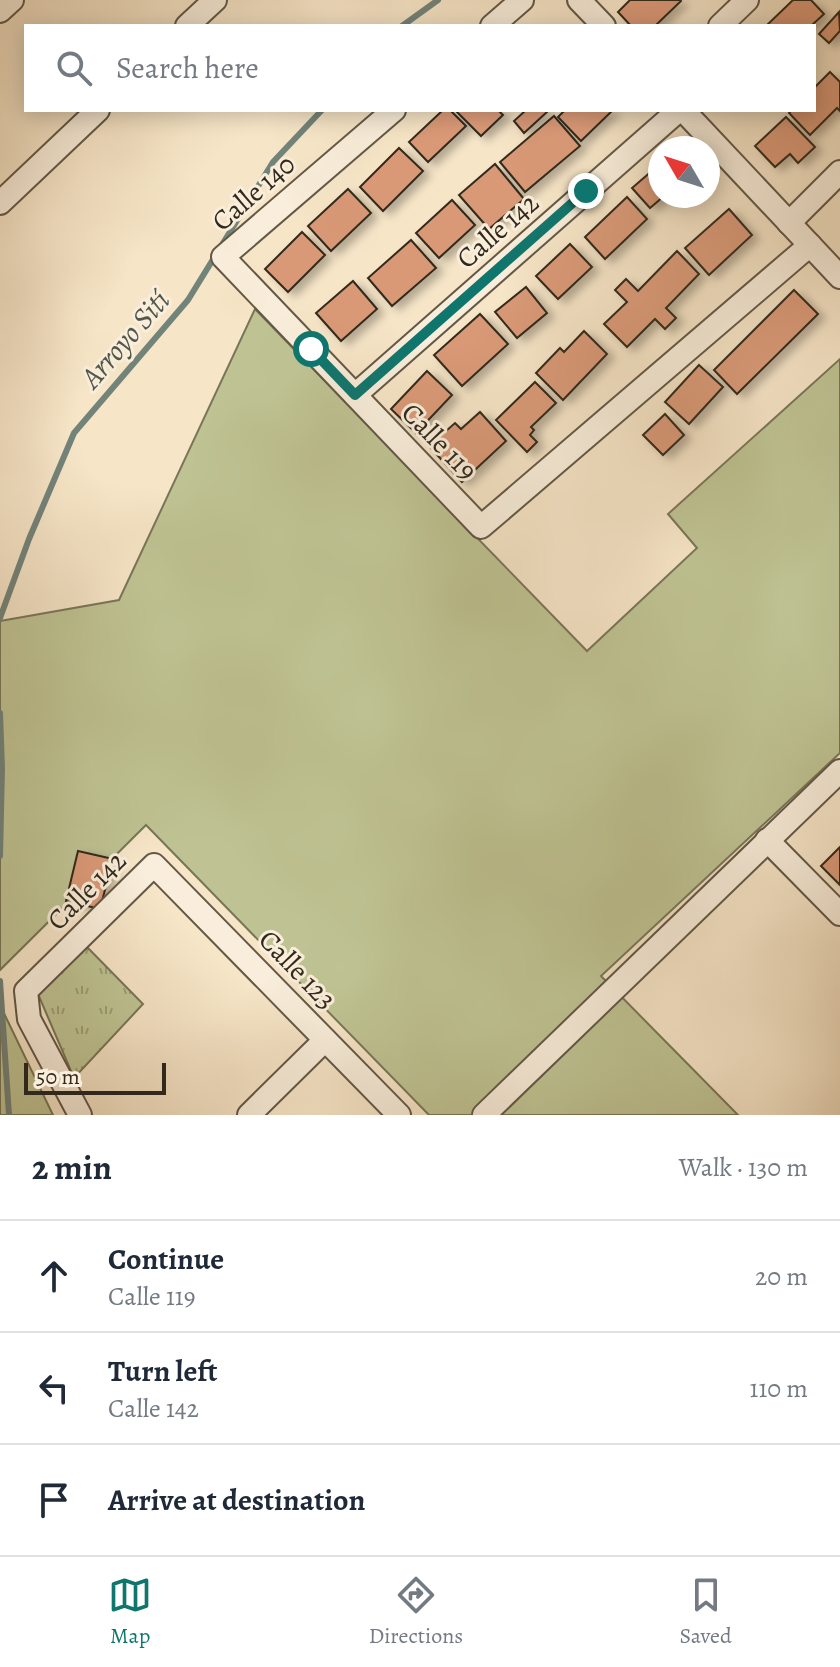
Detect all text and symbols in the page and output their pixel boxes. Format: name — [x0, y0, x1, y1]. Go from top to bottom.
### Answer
search box — [24, 24, 816, 112]
icon: search — [52, 46, 96, 90]
text: Search here — [116, 48, 259, 88]
north arrow — [648, 136, 720, 208]
street label: Calle 140 — [204, 146, 304, 240]
route end — [568, 173, 604, 209]
street label: Calle 142 — [448, 184, 547, 277]
water label: Arroyo Sití — [70, 281, 179, 398]
route start — [293, 331, 329, 367]
street label: Calle 119 — [393, 395, 486, 489]
street label: Calle 142 — [39, 843, 135, 939]
street label: Calle 123 — [250, 922, 345, 1018]
scale bar — [24, 1059, 166, 1095]
text: 50 m — [36, 1062, 80, 1092]
text: 2 min — [32, 1144, 112, 1191]
text: Walk · 130 m — [679, 1150, 808, 1185]
text: Continue — [108, 1239, 224, 1279]
icon: ahead — [32, 1254, 76, 1298]
text: 20 m — [755, 1259, 808, 1294]
text: Calle 119 — [108, 1279, 196, 1314]
text: Turn left — [108, 1351, 217, 1391]
icon: left — [32, 1366, 76, 1410]
text: 110 m — [750, 1371, 808, 1406]
text: Calle 142 — [108, 1391, 199, 1426]
icon: arrive — [32, 1478, 76, 1522]
text: Arrive at destination — [108, 1480, 365, 1520]
tab: Map — [108, 1573, 152, 1651]
tab: Directions — [369, 1573, 463, 1651]
tab: Saved — [680, 1573, 732, 1651]

